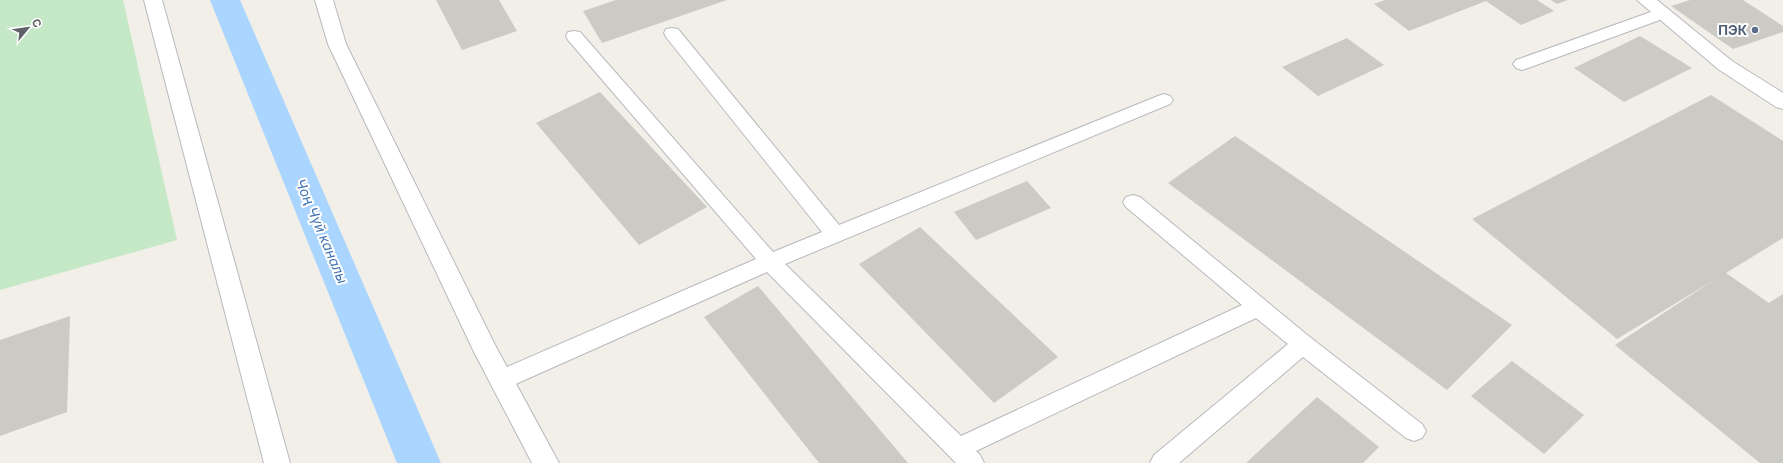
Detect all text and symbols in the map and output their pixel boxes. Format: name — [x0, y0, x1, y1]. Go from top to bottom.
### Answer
north arrow — [8, 8, 48, 48]
text: С — [29, 16, 45, 30]
place label: ПЭК — [1718, 22, 1748, 38]
marker: ПЭК — [1750, 25, 1760, 35]
water label: Чоң Чүй каналы — [292, 176, 352, 286]

